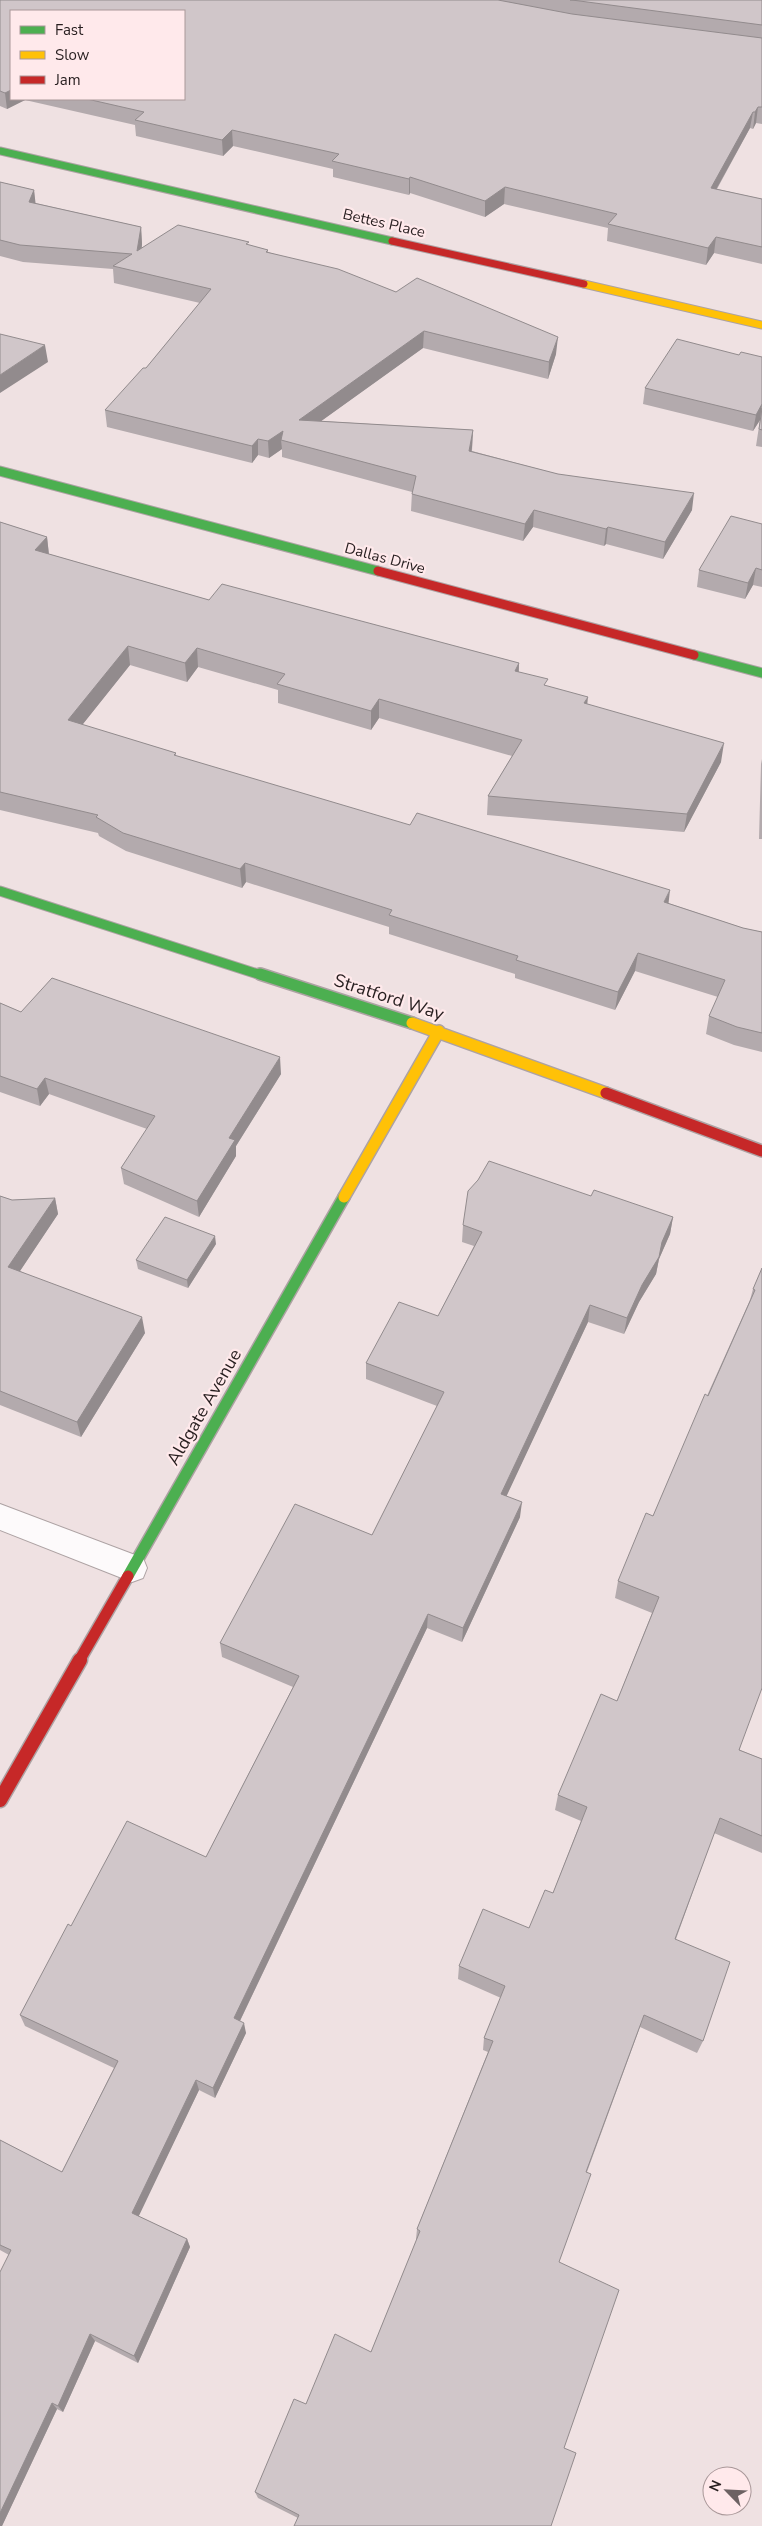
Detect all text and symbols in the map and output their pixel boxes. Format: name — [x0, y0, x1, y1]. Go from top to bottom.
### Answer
legend — [10, 10, 185, 100]
text: Fast — [55, 20, 84, 40]
text: Slow — [55, 45, 90, 65]
text: Jam — [54, 70, 81, 90]
street label: Bettes Place — [341, 204, 427, 242]
street label: Dallas Drive — [343, 538, 427, 578]
street label: Stratford Way — [331, 968, 448, 1026]
street label: Aldgate Avenue — [161, 1344, 247, 1470]
north arrow — [702, 2466, 752, 2516]
text: N — [705, 2477, 726, 2495]

